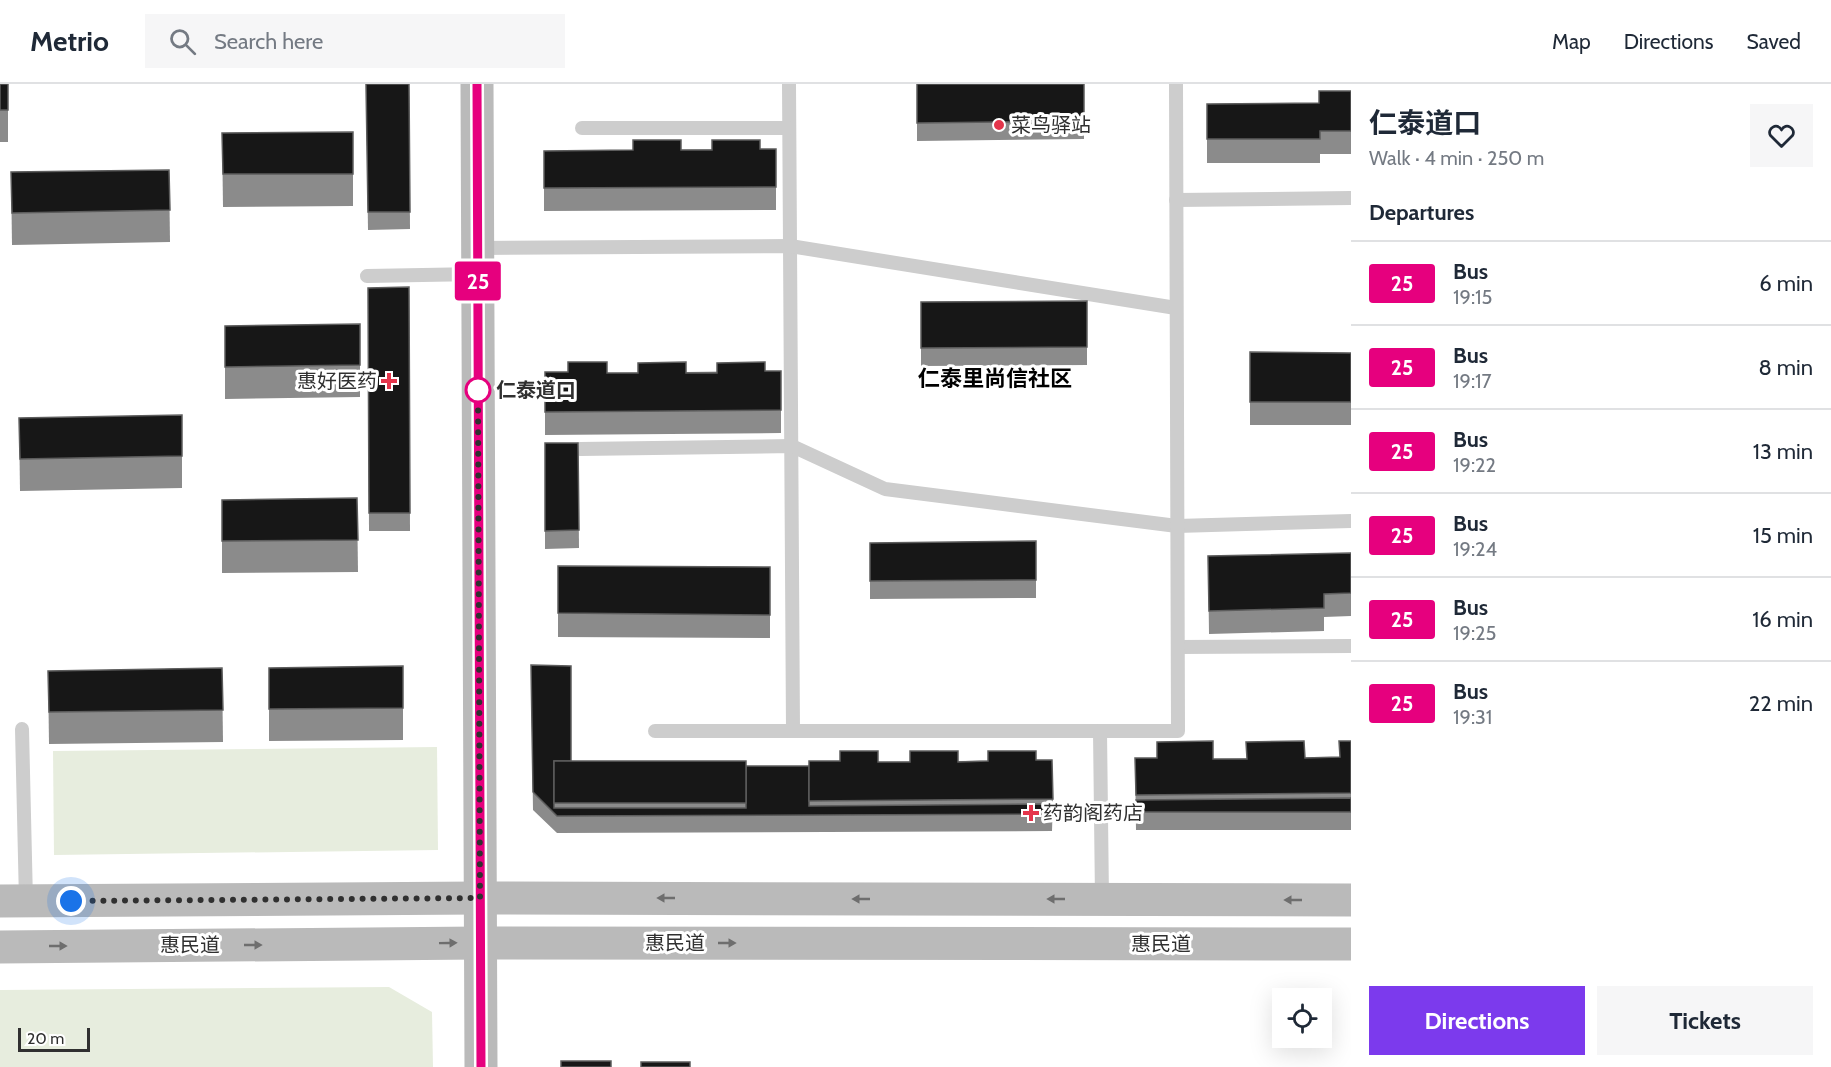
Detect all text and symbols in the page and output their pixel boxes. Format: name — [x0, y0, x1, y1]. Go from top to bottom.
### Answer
search box — [145, 14, 565, 68]
text: Metrio — [30, 24, 109, 58]
icon: search — [166, 25, 199, 58]
text: Search here — [214, 28, 323, 55]
text: Map — [1552, 29, 1591, 54]
text: Directions — [1624, 29, 1713, 54]
text: Saved — [1746, 29, 1801, 54]
button: heart — [1750, 104, 1813, 167]
text: 仁泰道口 — [1369, 106, 1481, 140]
place label: 菜鸟驿站 — [1011, 113, 1091, 137]
marker: 菜鸟驿站 — [992, 118, 1006, 132]
text: Walk · 4 min · 250 m — [1369, 146, 1544, 170]
text: Departures — [1369, 199, 1474, 226]
text: Bus — [1453, 258, 1488, 285]
line badge: 25 — [451, 262, 505, 300]
text: 25 — [467, 269, 489, 294]
text: 6 min — [1759, 270, 1813, 297]
text: 25 — [1391, 271, 1413, 296]
text: 19:15 — [1453, 285, 1492, 309]
text: Bus — [1453, 342, 1488, 369]
text: 8 min — [1758, 354, 1813, 381]
text: 25 — [1391, 355, 1413, 380]
district label: 仁泰里尚信社区 — [918, 365, 1072, 392]
place label: 惠好医药 — [297, 369, 377, 393]
text: 19:17 — [1453, 369, 1492, 393]
marker: 惠好医药 — [382, 374, 396, 388]
marker: 仁泰道口 — [465, 377, 491, 403]
place label: 仁泰道口 — [496, 378, 576, 402]
text: Bus — [1453, 426, 1488, 453]
text: 13 min — [1753, 438, 1813, 465]
text: 25 — [1391, 439, 1413, 464]
text: 19:22 — [1453, 453, 1496, 477]
text: Bus — [1453, 510, 1488, 537]
text: 15 min — [1753, 522, 1813, 549]
text: 25 — [1391, 523, 1413, 548]
text: 19:24 — [1453, 537, 1497, 561]
text: Bus — [1453, 594, 1488, 621]
text: 16 min — [1752, 606, 1813, 633]
text: 25 — [1391, 607, 1413, 632]
text: 19:25 — [1453, 621, 1496, 645]
text: Bus — [1453, 678, 1488, 705]
text: 22 min — [1749, 690, 1813, 717]
text: 25 — [1391, 691, 1413, 716]
text: 19:31 — [1453, 705, 1492, 729]
place label: 药韵阁药店 — [1043, 801, 1143, 825]
marker: 药韵阁药店 — [1024, 806, 1038, 820]
your location — [56, 886, 86, 916]
one-way arrow — [656, 893, 675, 903]
one-way arrow — [851, 894, 870, 904]
one-way arrow — [1046, 894, 1065, 904]
one-way arrow — [1283, 895, 1302, 905]
street label: 惠民道 — [645, 931, 705, 955]
street label: 惠民道 — [1131, 932, 1191, 956]
street label: 惠民道 — [160, 933, 220, 957]
one-way arrow — [439, 938, 458, 948]
one-way arrow — [718, 938, 737, 948]
one-way arrow — [244, 940, 263, 950]
one-way arrow — [49, 941, 68, 951]
button: Directions — [1369, 986, 1585, 1055]
button: Tickets — [1597, 986, 1813, 1055]
map controls — [1272, 988, 1332, 1048]
button: locate — [1272, 988, 1332, 1048]
scale bar — [18, 1025, 90, 1052]
text: 20 m — [27, 1029, 64, 1048]

